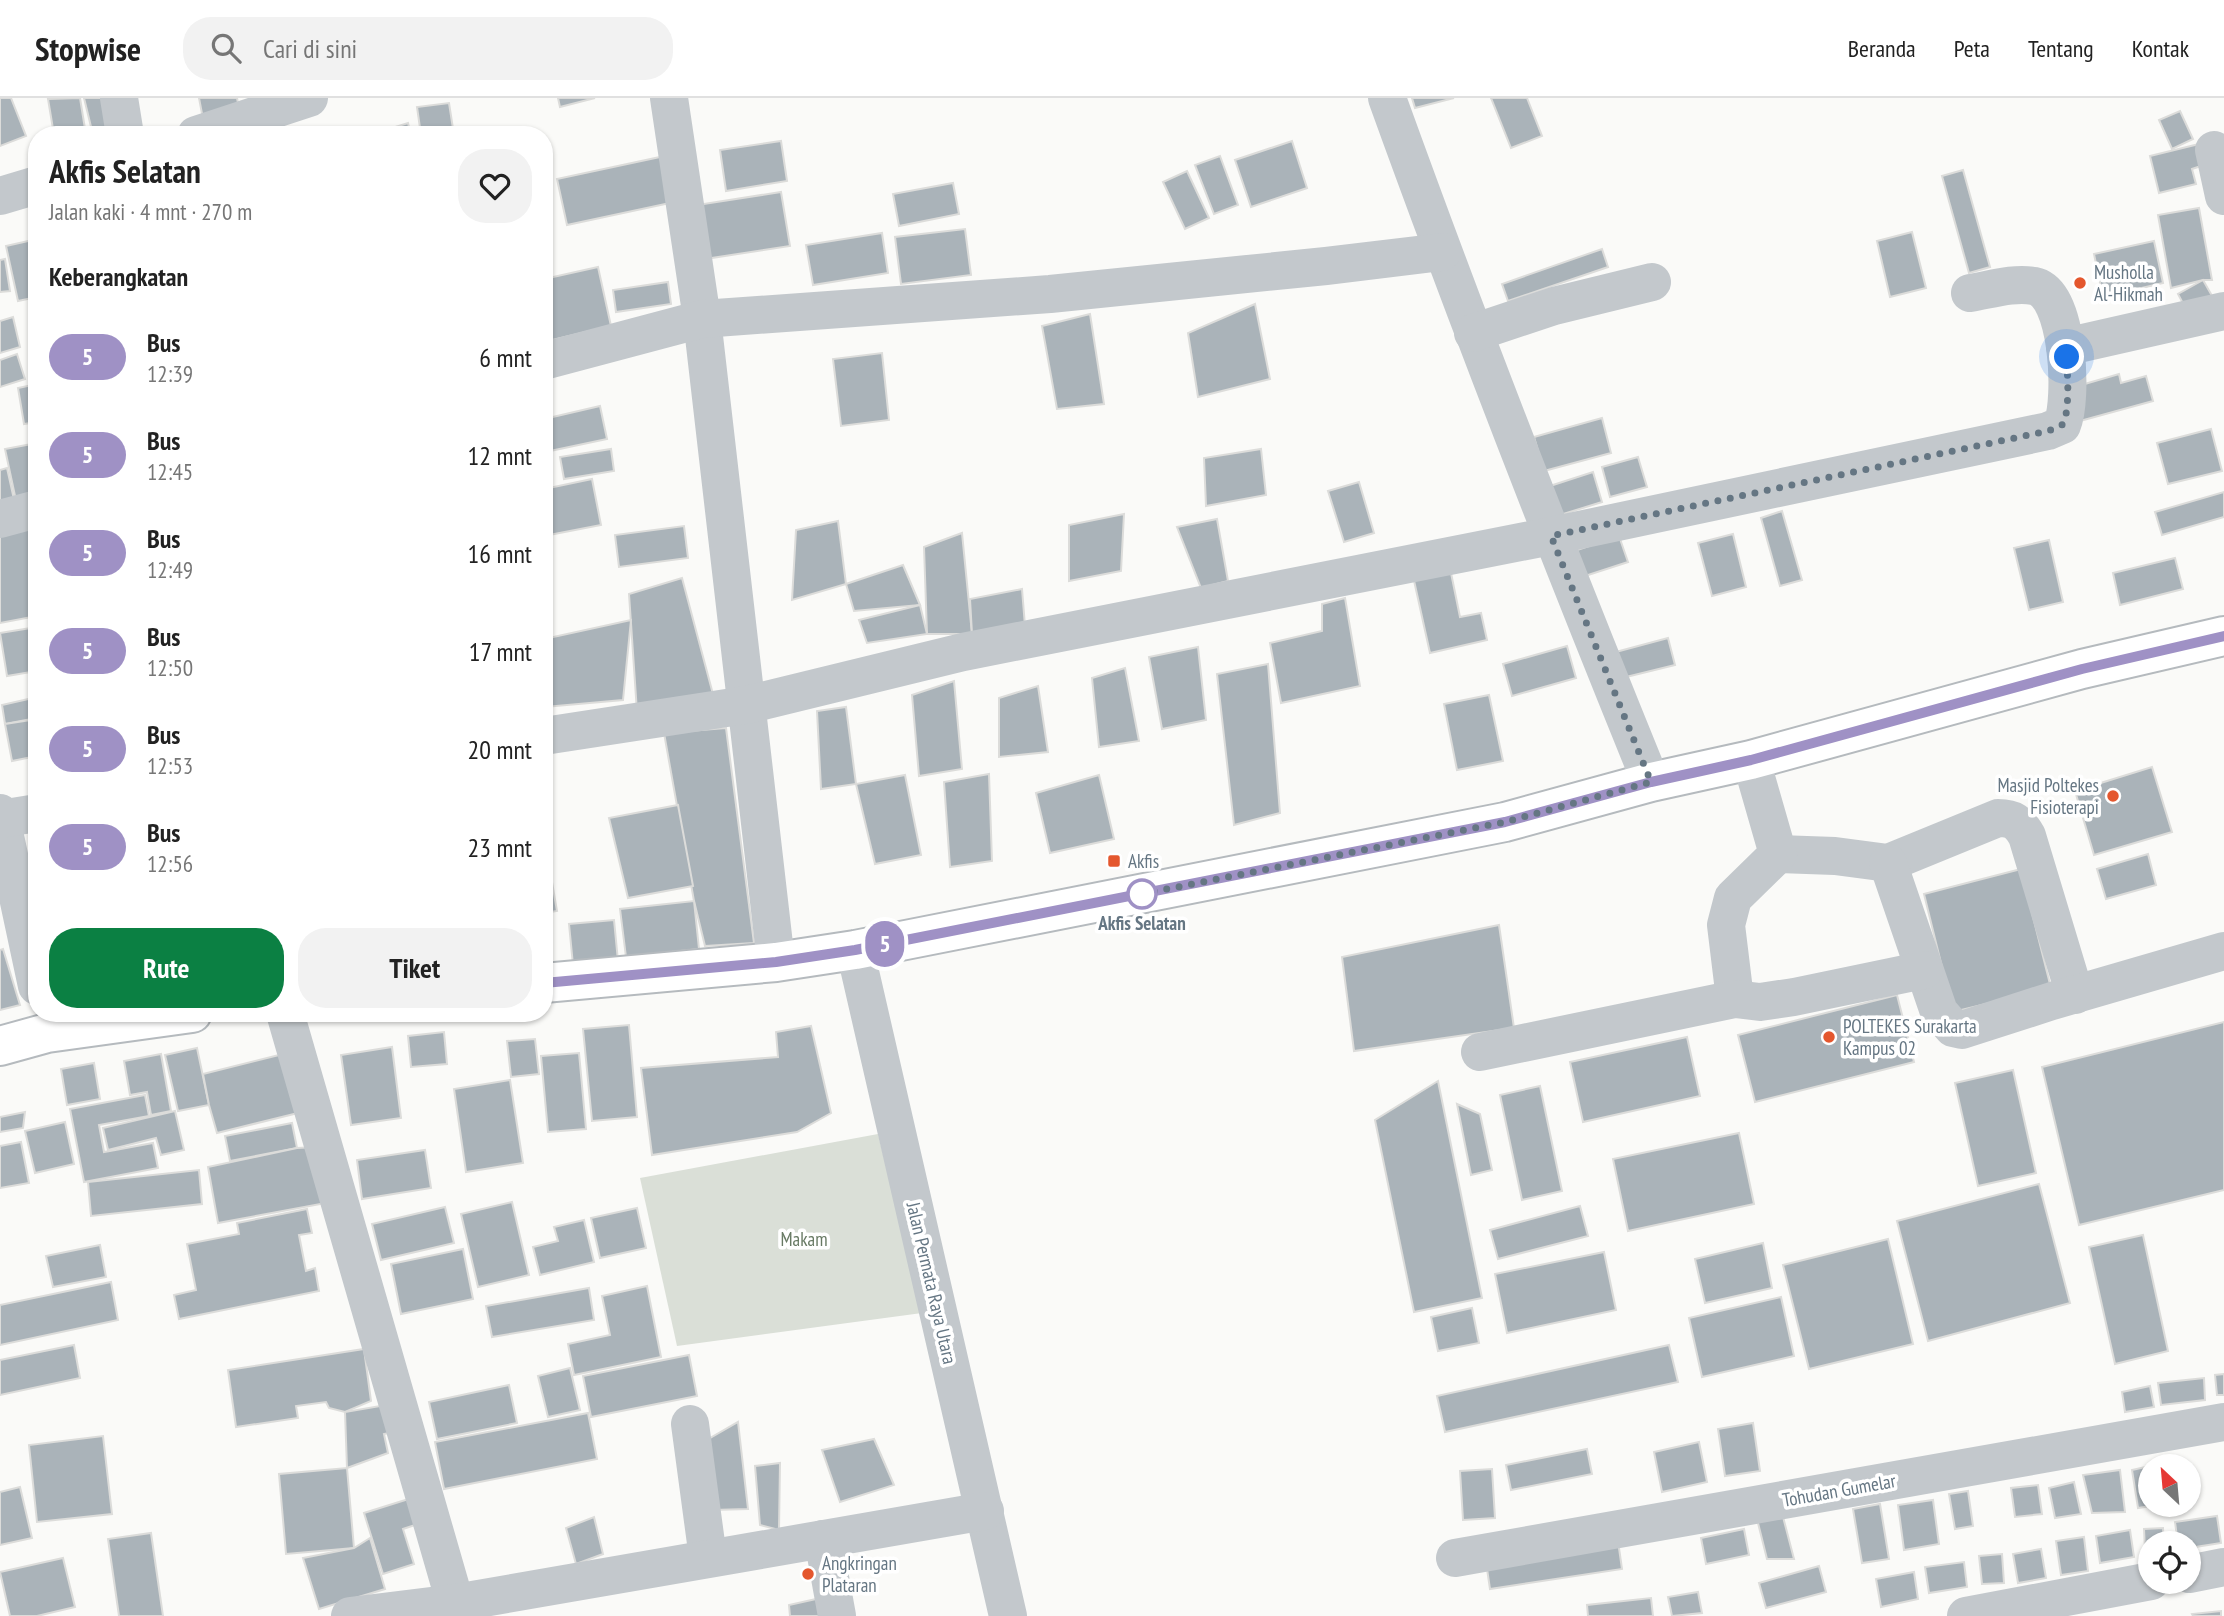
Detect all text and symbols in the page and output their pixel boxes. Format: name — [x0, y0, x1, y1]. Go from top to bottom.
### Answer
search box — [183, 17, 673, 80]
text: Stopwise — [35, 27, 141, 70]
icon: search — [207, 29, 245, 67]
text: Cari di sini — [263, 32, 357, 65]
text: Beranda — [1848, 33, 1916, 64]
text: Peta — [1954, 33, 1990, 64]
text: Tentang — [2028, 33, 2094, 64]
text: Kontak — [2132, 33, 2189, 64]
text: Akfis Selatan — [49, 149, 201, 192]
button: heart — [458, 149, 532, 223]
text: Jalan kaki · 4 mnt · 270 m — [49, 197, 252, 226]
text: Keberangkatan — [49, 260, 188, 293]
place label: Musholla Al-Hikmah — [2094, 260, 2163, 306]
marker: Musholla Al-Hikmah — [2072, 275, 2088, 291]
text: Bus — [147, 326, 180, 359]
your location — [2049, 339, 2084, 374]
text: 5 — [82, 341, 93, 372]
text: 6 mnt — [479, 341, 532, 374]
text: 12:39 — [147, 359, 193, 388]
text: Bus — [147, 424, 180, 457]
text: 5 — [82, 439, 93, 470]
text: 12 mnt — [468, 439, 532, 472]
text: 12:45 — [147, 457, 193, 486]
text: Bus — [147, 522, 180, 555]
text: 5 — [82, 537, 93, 568]
text: 16 mnt — [468, 537, 532, 570]
text: 12:49 — [147, 555, 193, 584]
text: Bus — [147, 620, 180, 653]
text: 5 — [82, 635, 93, 666]
text: 17 mnt — [469, 635, 532, 668]
text: 12:50 — [147, 653, 193, 682]
text: Bus — [147, 718, 180, 751]
text: 5 — [82, 733, 93, 764]
text: 20 mnt — [468, 733, 532, 766]
text: 12:53 — [147, 751, 193, 780]
place label: Masjid Poltekes Fisioterapi — [1997, 773, 2099, 819]
marker: Masjid Poltekes Fisioterapi — [2105, 788, 2121, 804]
text: Bus — [147, 816, 180, 849]
text: 5 — [82, 831, 93, 862]
text: 23 mnt — [468, 831, 532, 864]
text: 12:56 — [147, 849, 193, 878]
place label: Akfis — [1128, 849, 1159, 873]
marker: Akfis — [1106, 853, 1122, 869]
marker: Akfis Selatan — [1127, 879, 1157, 909]
place label: Akfis Selatan — [1097, 911, 1186, 935]
line badge: 5 — [862, 921, 908, 967]
button: Rute — [49, 928, 284, 1008]
button: Tiket — [298, 928, 532, 1008]
text: 5 — [879, 928, 891, 959]
place label: POLTEKES Surakarta Kampus 02 — [1843, 1014, 1977, 1060]
marker: POLTEKES Surakarta Kampus 02 — [1821, 1029, 1837, 1045]
street label: Jalan Permata Raya Utara — [901, 1199, 962, 1366]
park label: Makam — [780, 1227, 828, 1251]
north arrow — [2138, 1454, 2202, 1517]
map controls — [2138, 1454, 2201, 1594]
street label: Tohudan Gumelar — [1780, 1468, 1898, 1512]
button: locate — [2138, 1531, 2201, 1594]
place label: Angkringan Plataran — [822, 1551, 897, 1597]
marker: Angkringan Plataran — [800, 1566, 816, 1582]

